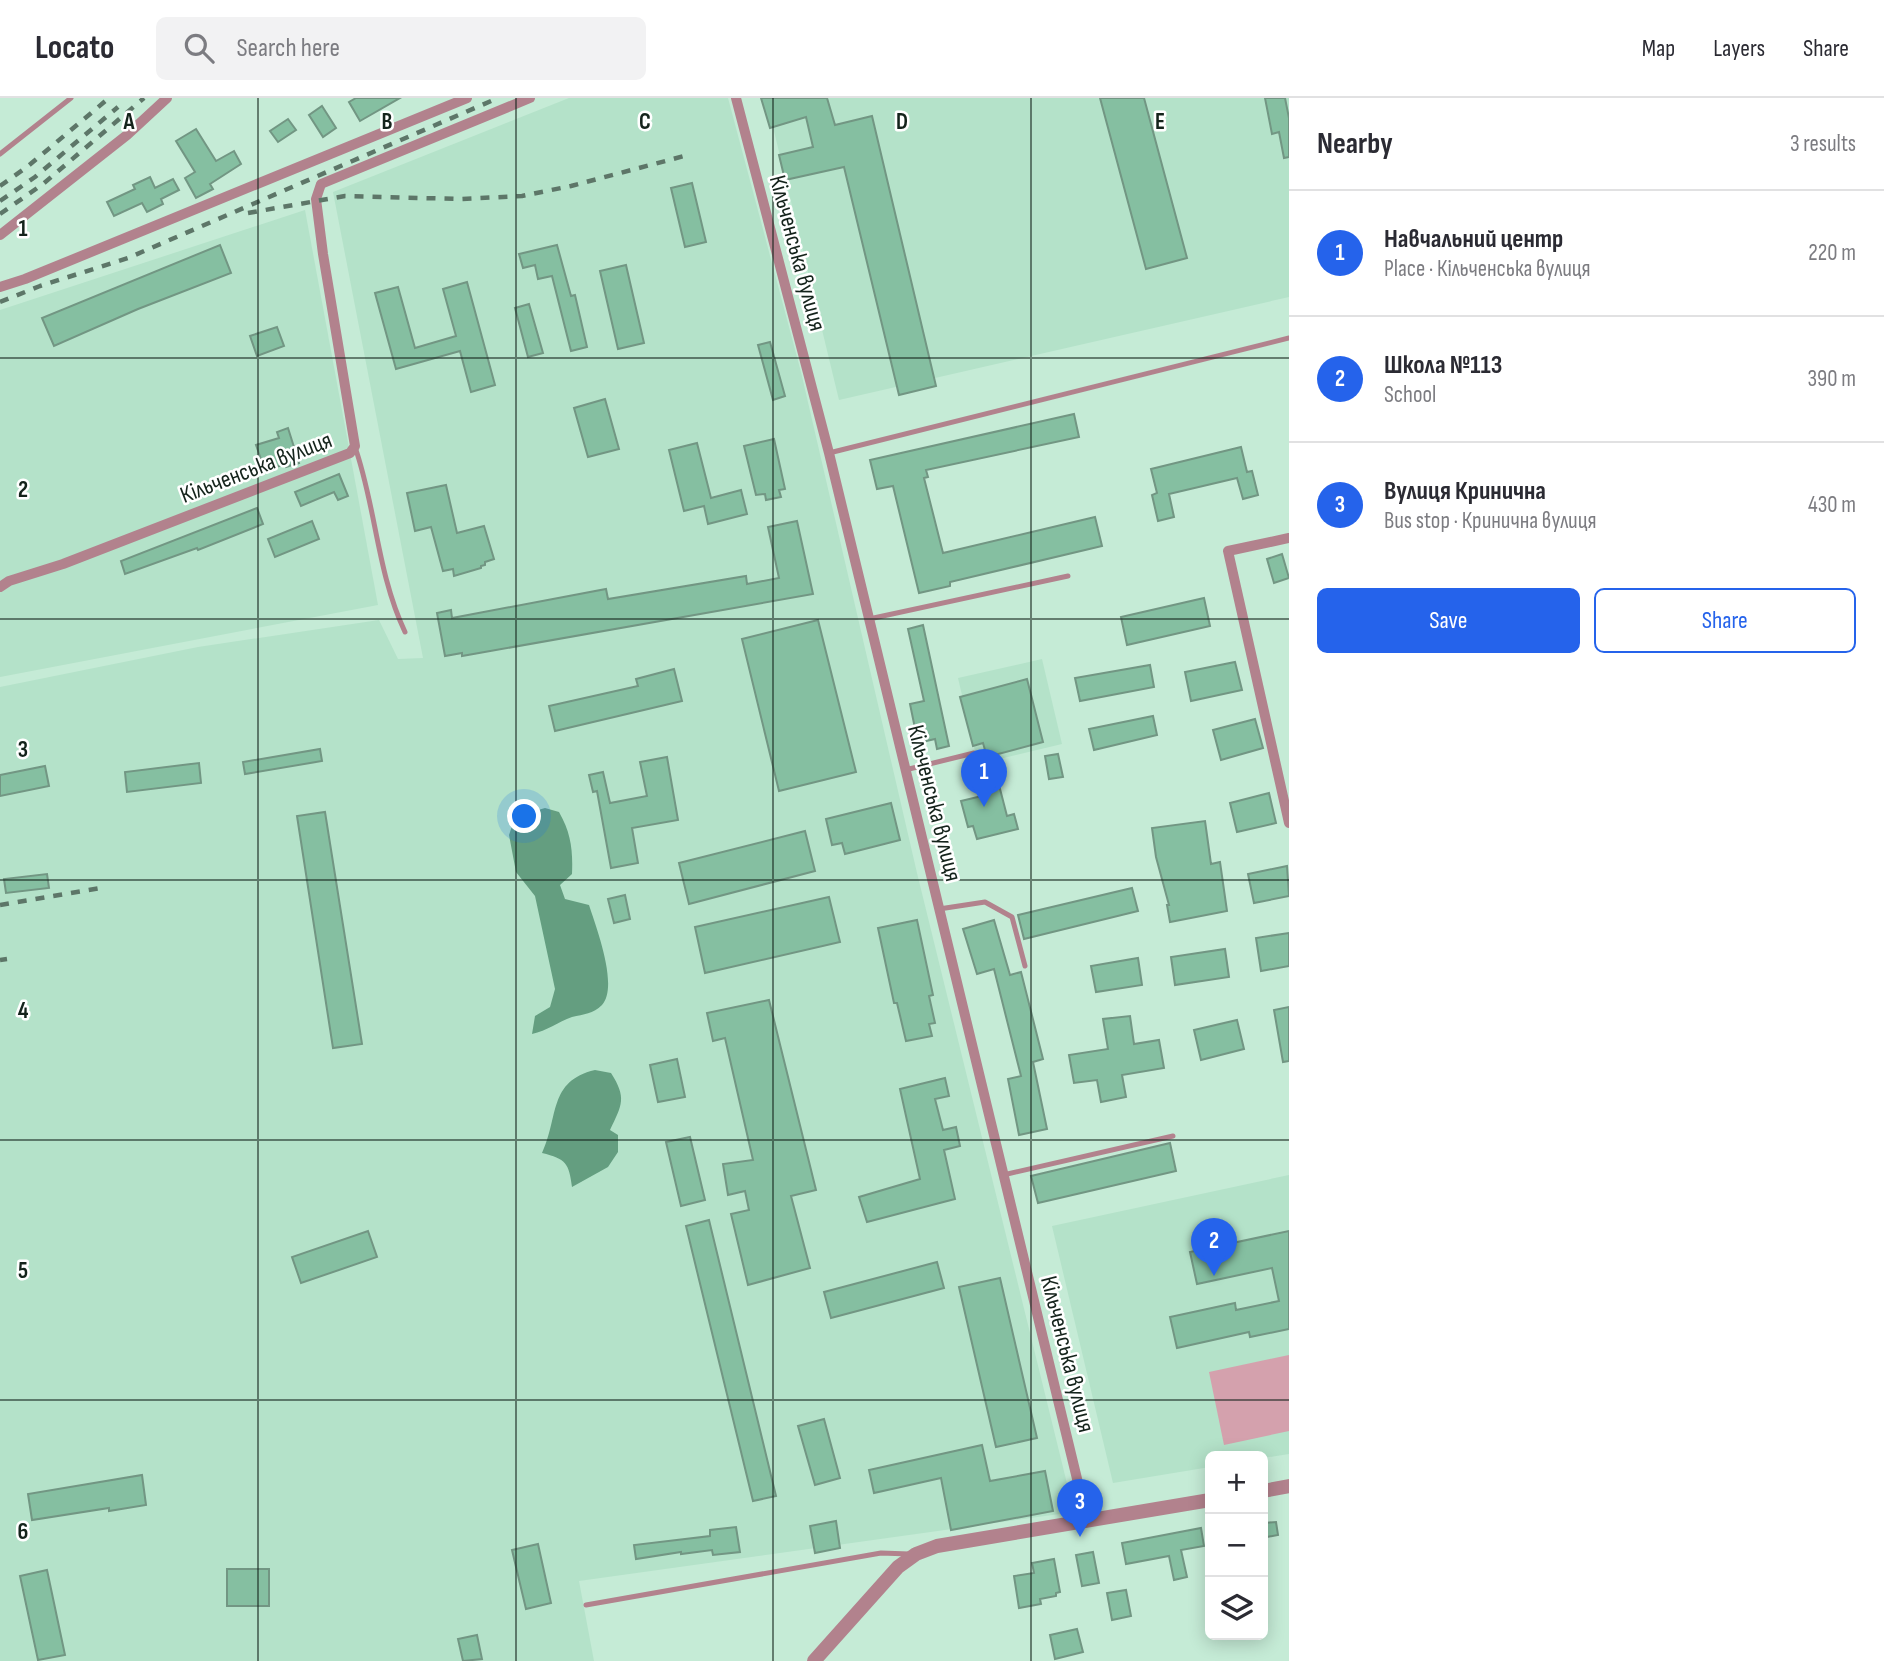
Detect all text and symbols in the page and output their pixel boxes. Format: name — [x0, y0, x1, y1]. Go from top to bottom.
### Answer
search box — [156, 17, 646, 80]
text: Locato — [35, 28, 114, 68]
icon: search — [180, 29, 218, 67]
text: Search here — [236, 33, 340, 64]
text: Map — [1642, 34, 1675, 63]
text: Layers — [1713, 34, 1765, 63]
text: Share — [1803, 34, 1849, 63]
text: A — [123, 108, 136, 136]
text: B — [382, 108, 393, 136]
text: C — [639, 108, 651, 136]
text: D — [896, 108, 908, 136]
text: E — [1155, 108, 1165, 136]
text: Nearby — [1317, 126, 1393, 162]
text: 3 results — [1790, 130, 1856, 158]
street label: Кільченська вулиця — [763, 172, 832, 334]
text: 1 — [18, 215, 28, 243]
text: Навчальний центр — [1384, 224, 1563, 255]
text: 1 — [1335, 239, 1345, 267]
text: 220 m — [1808, 239, 1856, 267]
text: Place · Кільченська вулиця — [1384, 255, 1591, 283]
text: Школа №113 — [1384, 350, 1502, 381]
text: 2 — [1335, 365, 1345, 393]
text: 390 m — [1807, 365, 1856, 393]
text: School — [1384, 381, 1436, 409]
street label: Кільченська вулиця — [176, 425, 336, 510]
text: 2 — [18, 476, 28, 504]
text: Вулиця Кринична — [1384, 476, 1546, 507]
text: 3 — [1335, 491, 1345, 519]
text: 430 m — [1808, 491, 1856, 519]
text: Bus stop · Кринична вулиця — [1384, 507, 1596, 535]
button: Save — [1317, 588, 1580, 653]
button: Share — [1594, 588, 1856, 653]
street label: Кільченська вулиця — [901, 722, 968, 884]
text: 3 — [18, 736, 28, 764]
pin: 1 — [961, 749, 1007, 807]
your location — [507, 799, 541, 833]
text: 4 — [18, 997, 29, 1025]
pin: 2 — [1191, 1218, 1237, 1276]
text: 5 — [18, 1257, 28, 1285]
street label: Кільченська вулиця — [1034, 1273, 1101, 1435]
map controls — [1205, 1451, 1268, 1640]
button: + — [1205, 1451, 1268, 1514]
pin: 3 — [1057, 1479, 1103, 1537]
button: − — [1205, 1514, 1268, 1577]
text: 6 — [18, 1518, 28, 1546]
button: layers — [1205, 1577, 1268, 1640]

